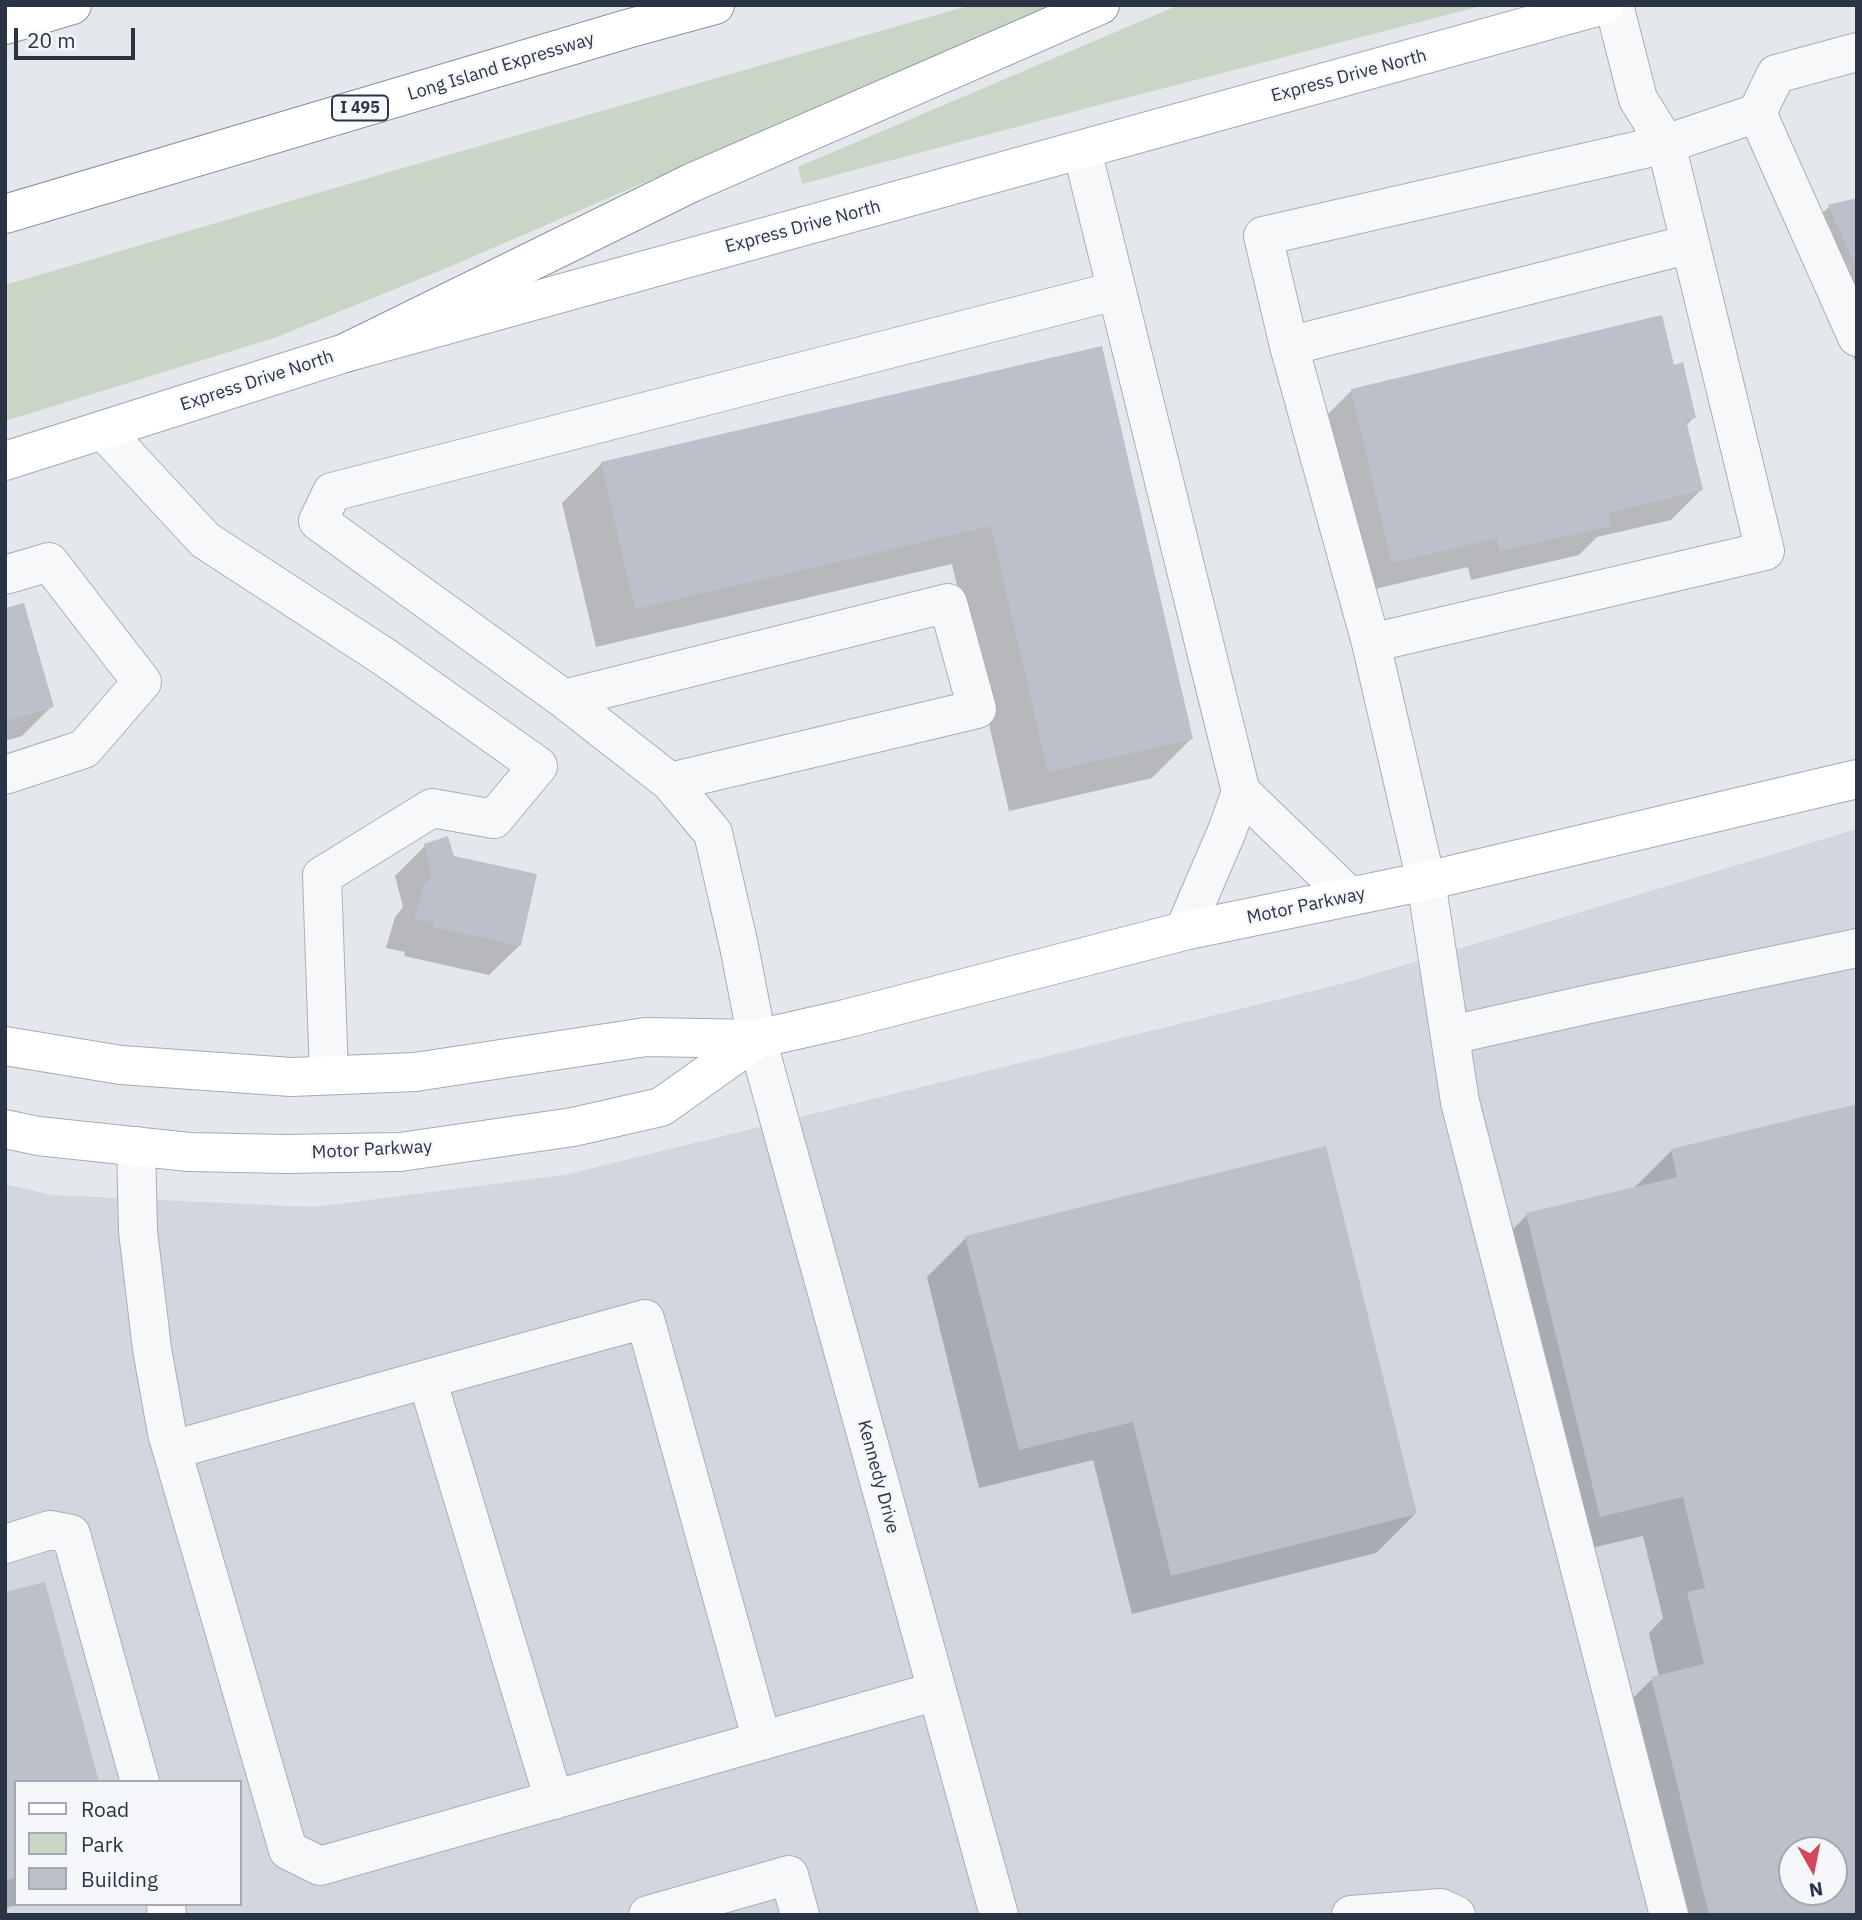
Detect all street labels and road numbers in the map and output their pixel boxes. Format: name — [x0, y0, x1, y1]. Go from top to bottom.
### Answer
street label: Long Island Expressway — [405, 28, 597, 106]
street label: Express Drive North — [1269, 45, 1429, 107]
road number: I 495 — [332, 96, 388, 120]
street label: Express Drive North — [723, 196, 883, 258]
street label: Express Drive North — [177, 346, 337, 416]
street label: Motor Parkway — [1245, 883, 1367, 929]
street label: Motor Parkway — [311, 1136, 433, 1164]
street label: Kennedy Drive — [852, 1418, 904, 1536]

